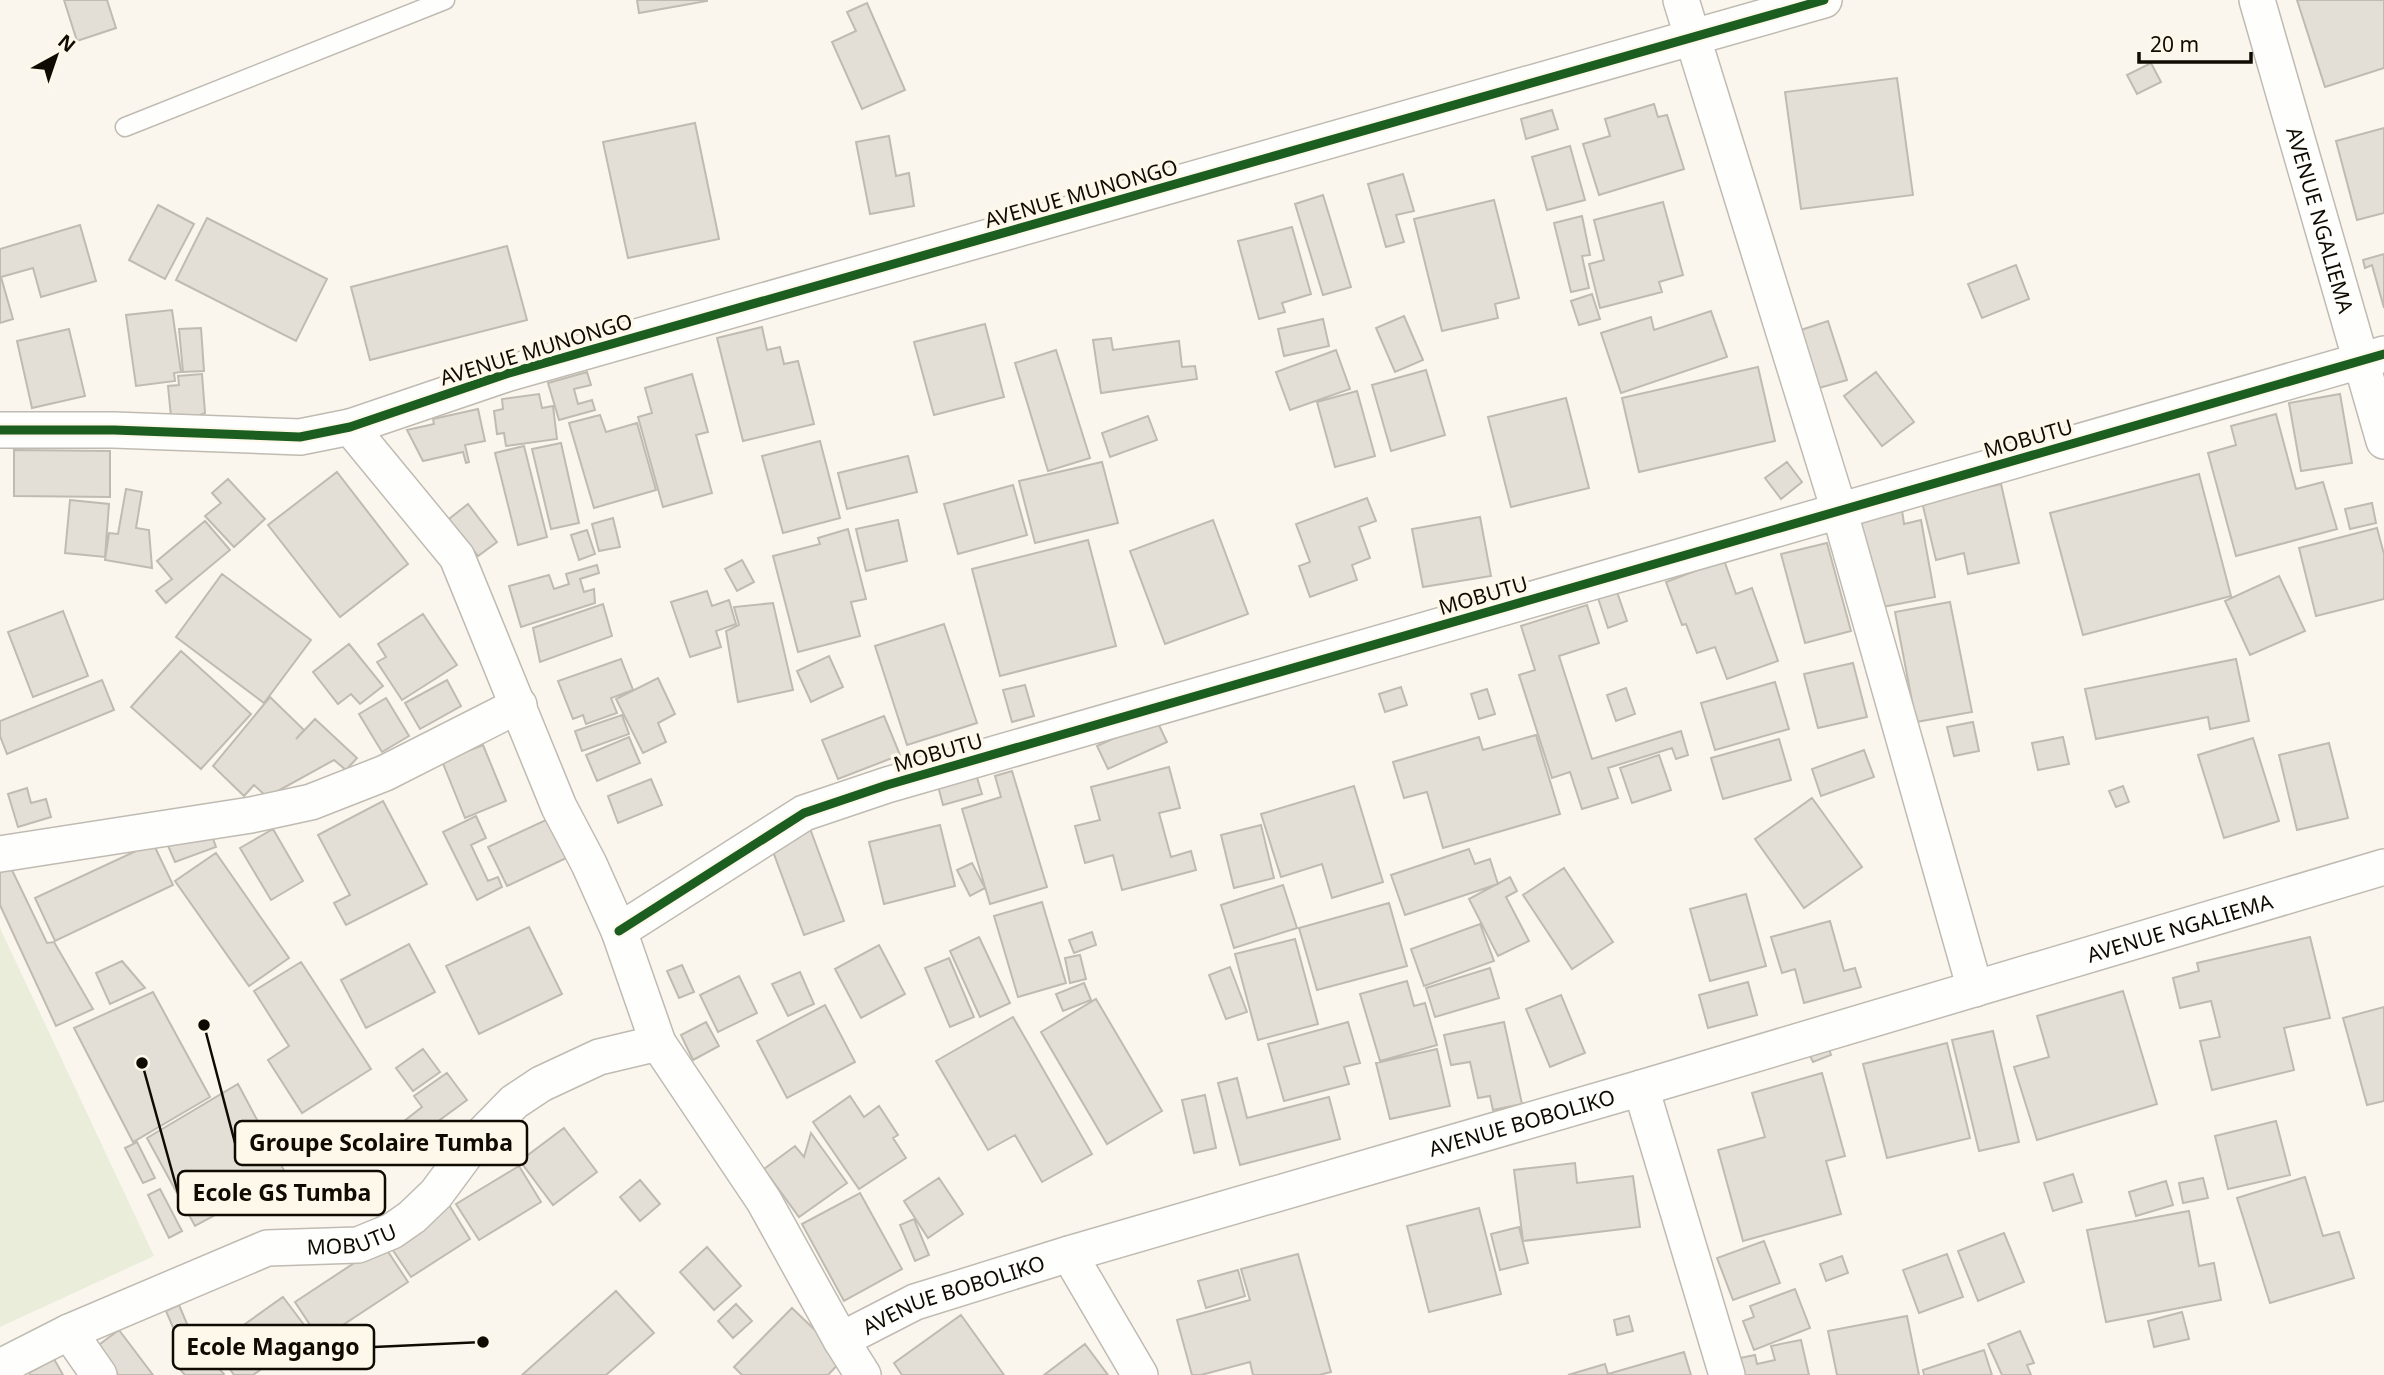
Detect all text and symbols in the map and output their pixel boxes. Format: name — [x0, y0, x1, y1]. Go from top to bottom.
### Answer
north arrow — [21, 21, 91, 91]
scale bar — [2139, 21, 2251, 65]
text: N — [53, 28, 81, 58]
text: 20 m — [2150, 30, 2199, 58]
street label: AVENUE NGALIEMA — [2280, 124, 2361, 317]
street label: AVENUE MUNONGO — [981, 152, 1181, 234]
street label: AVENUE MUNONGO — [436, 306, 636, 392]
street label: MOBUTU — [1980, 412, 2076, 464]
street label: MOBUTU — [1435, 569, 1531, 621]
street label: MOBUTU — [890, 726, 986, 778]
street label: AVENUE NGALIEMA — [2083, 887, 2276, 969]
street label: AVENUE BOBOLIKO — [1425, 1082, 1618, 1163]
callout: Groupe Scolaire Tumba — [235, 1121, 527, 1165]
text: Groupe Scolaire Tumba — [249, 1126, 513, 1158]
callout: Ecole GS Tumba — [178, 1171, 385, 1215]
text: Ecole GS Tumba — [193, 1176, 371, 1208]
street label: MOBUTU — [306, 1217, 401, 1261]
street label: AVENUE BOBOLIKO — [857, 1248, 1048, 1341]
callout: Ecole Magango — [173, 1325, 374, 1369]
text: Ecole Magango — [186, 1330, 360, 1362]

